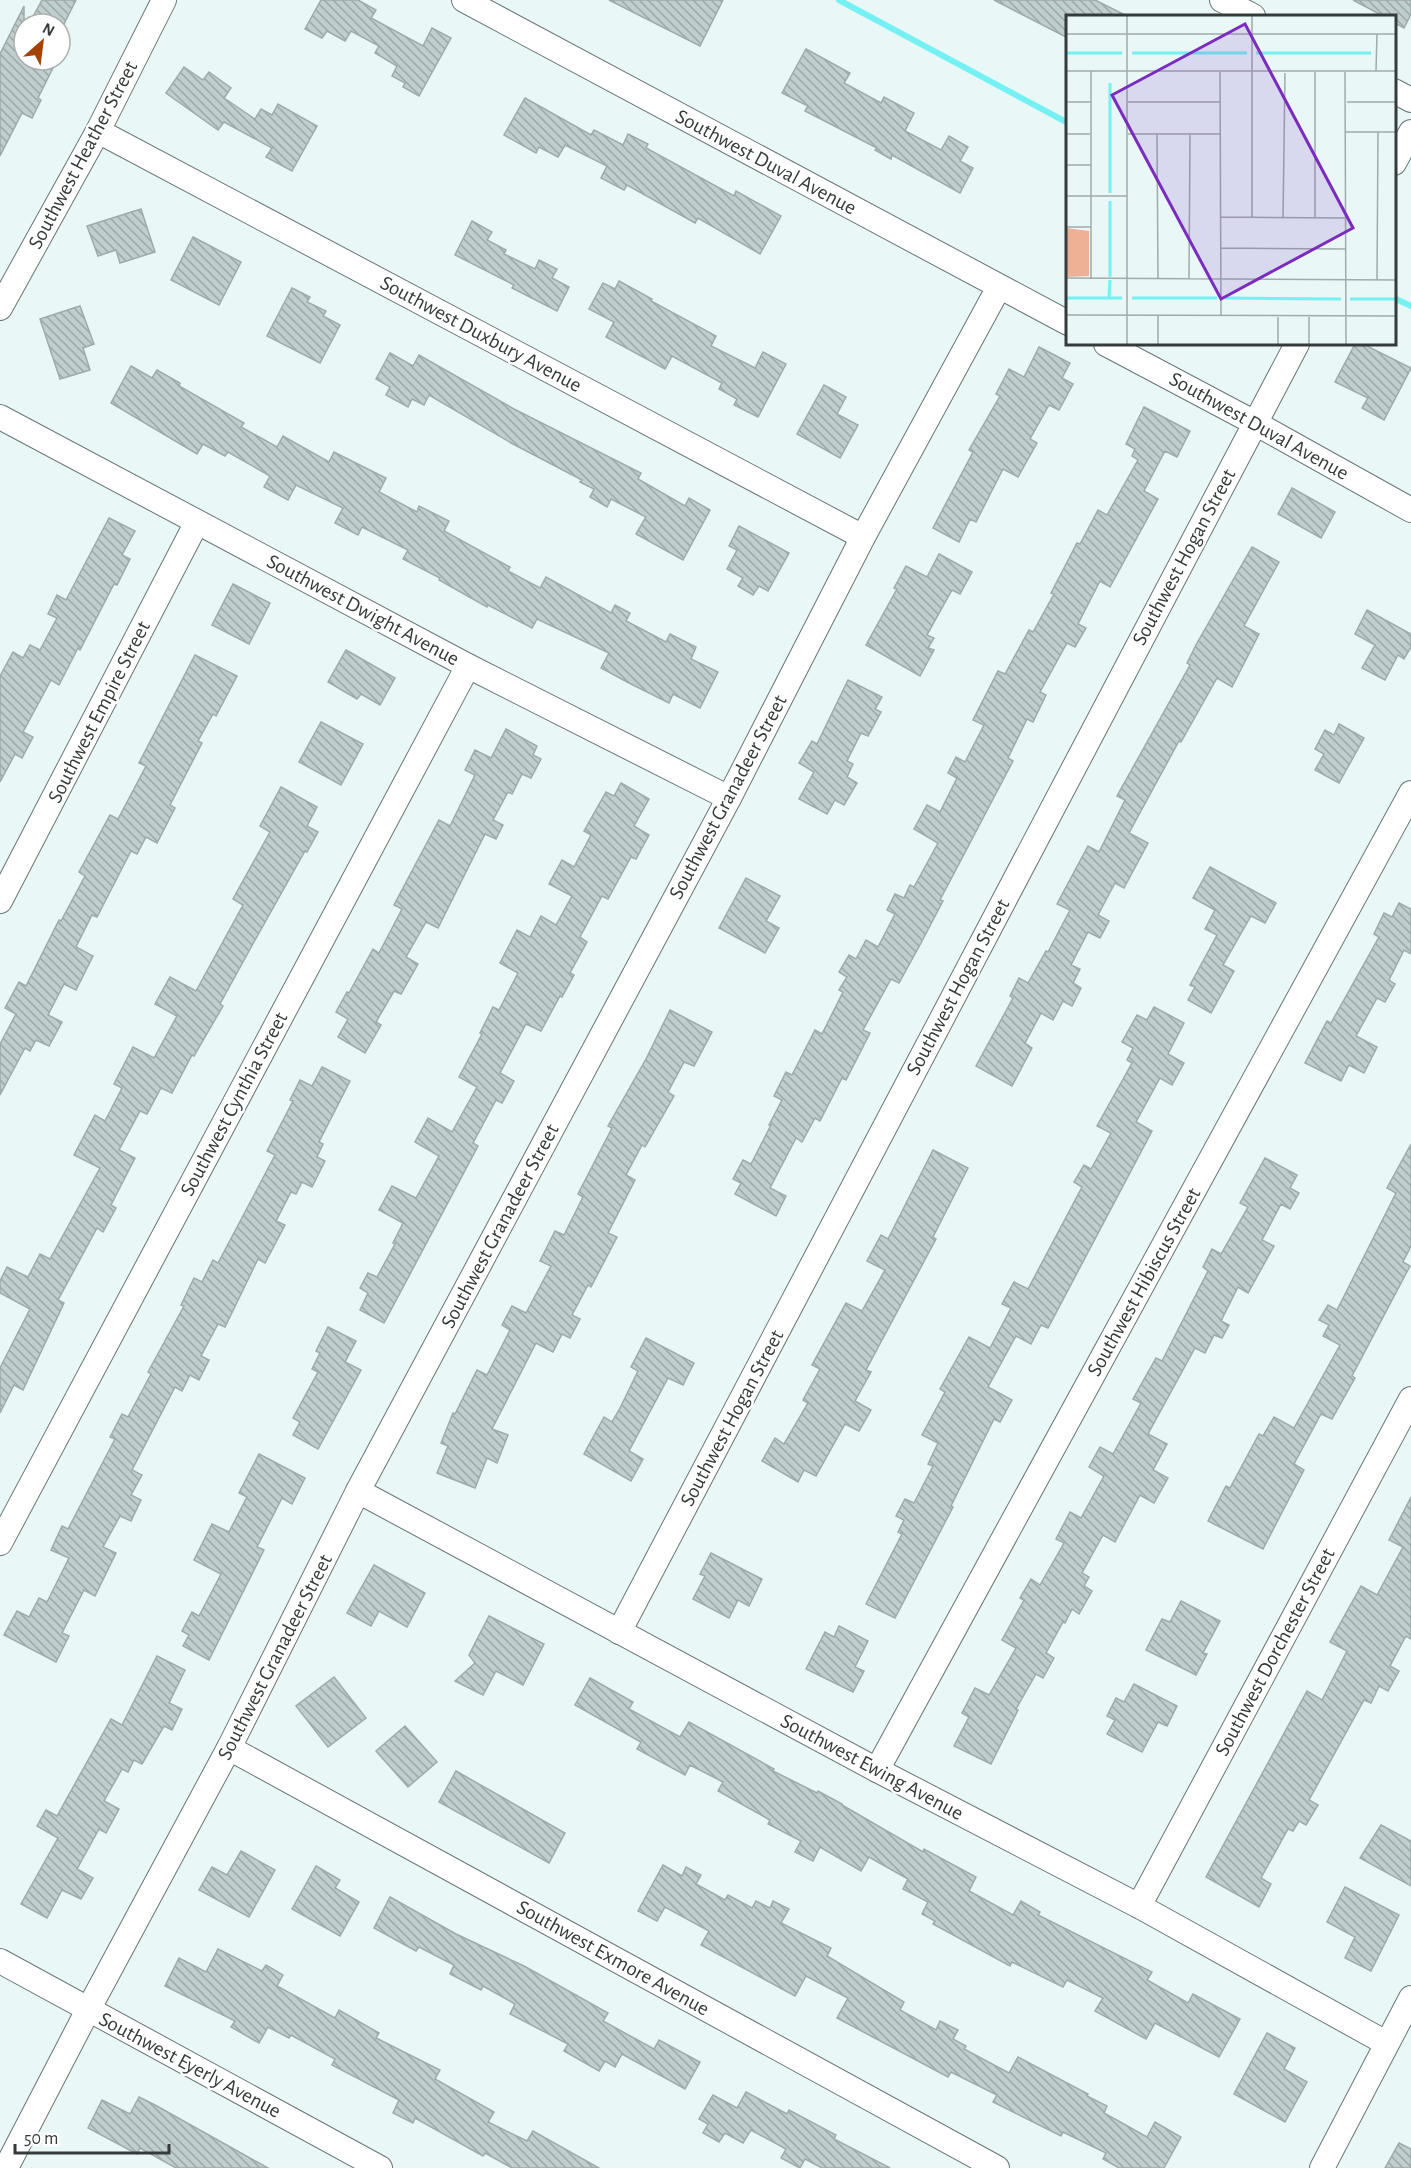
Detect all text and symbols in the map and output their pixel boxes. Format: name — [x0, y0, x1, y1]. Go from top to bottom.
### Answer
north arrow — [12, 12, 72, 72]
inset map — [1066, 15, 1396, 345]
text: N — [40, 20, 57, 39]
street label: Southwest Heather Street — [25, 57, 142, 252]
street label: Southwest Duval Avenue — [672, 105, 860, 219]
street label: Southwest Duxbury Avenue — [377, 272, 585, 396]
street label: Southwest Duval Avenue — [1166, 368, 1352, 484]
street label: Southwest Hogan Street — [1129, 465, 1240, 649]
street label: Southwest Dwight Avenue — [263, 550, 463, 670]
street label: Southwest Empire Street — [44, 617, 154, 806]
street label: Southwest Granadeer Street — [665, 691, 791, 903]
street label: Southwest Hogan Street — [903, 895, 1014, 1079]
street label: Southwest Cynthia Street — [177, 1008, 292, 1199]
street label: Southwest Granadeer Street — [437, 1120, 563, 1332]
street label: Southwest Hibiscus Street — [1083, 1184, 1205, 1380]
street label: Southwest Hogan Street — [677, 1326, 788, 1510]
street label: Southwest Dorchester Street — [1211, 1544, 1339, 1759]
street label: Southwest Granadeer Street — [214, 1550, 336, 1763]
street label: Southwest Ewing Avenue — [777, 1710, 967, 1824]
street label: Southwest Exmore Avenue — [513, 1896, 713, 2020]
street label: Southwest Eyerly Avenue — [96, 2008, 284, 2122]
scale bar — [15, 2117, 170, 2155]
text: 50 m — [24, 2130, 58, 2148]

